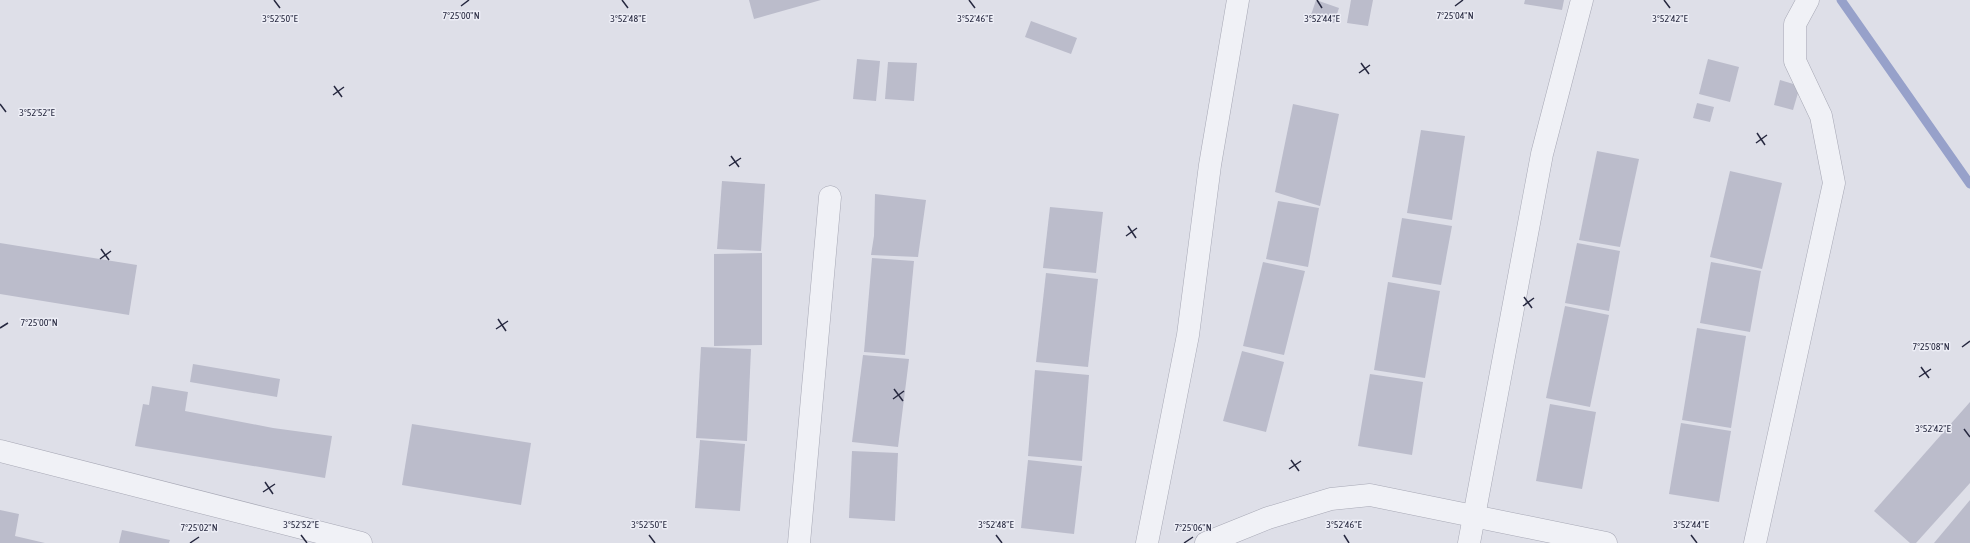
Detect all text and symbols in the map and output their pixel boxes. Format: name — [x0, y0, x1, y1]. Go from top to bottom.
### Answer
text: 7°25'00"N — [442, 10, 480, 21]
text: 7°25'04"N — [1436, 10, 1474, 21]
text: 3°52'50"E — [262, 13, 298, 24]
text: 3°52'48"E — [610, 13, 646, 24]
text: 3°52'46"E — [957, 13, 993, 24]
text: 3°52'44"E — [1304, 13, 1340, 24]
text: 3°52'42"E — [1652, 13, 1688, 24]
text: 3°52'52"E — [19, 107, 55, 118]
text: 7°25'00"N — [20, 317, 58, 328]
text: 7°25'08"N — [1912, 341, 1950, 352]
text: 3°52'42"E — [1915, 423, 1951, 434]
text: 3°52'52"E — [283, 519, 319, 530]
text: 3°52'50"E — [631, 519, 667, 530]
text: 3°52'48"E — [978, 519, 1014, 530]
text: 3°52'46"E — [1326, 519, 1362, 530]
text: 3°52'44"E — [1673, 519, 1709, 530]
text: 7°25'02"N — [180, 522, 218, 533]
text: 7°25'06"N — [1174, 522, 1212, 533]

